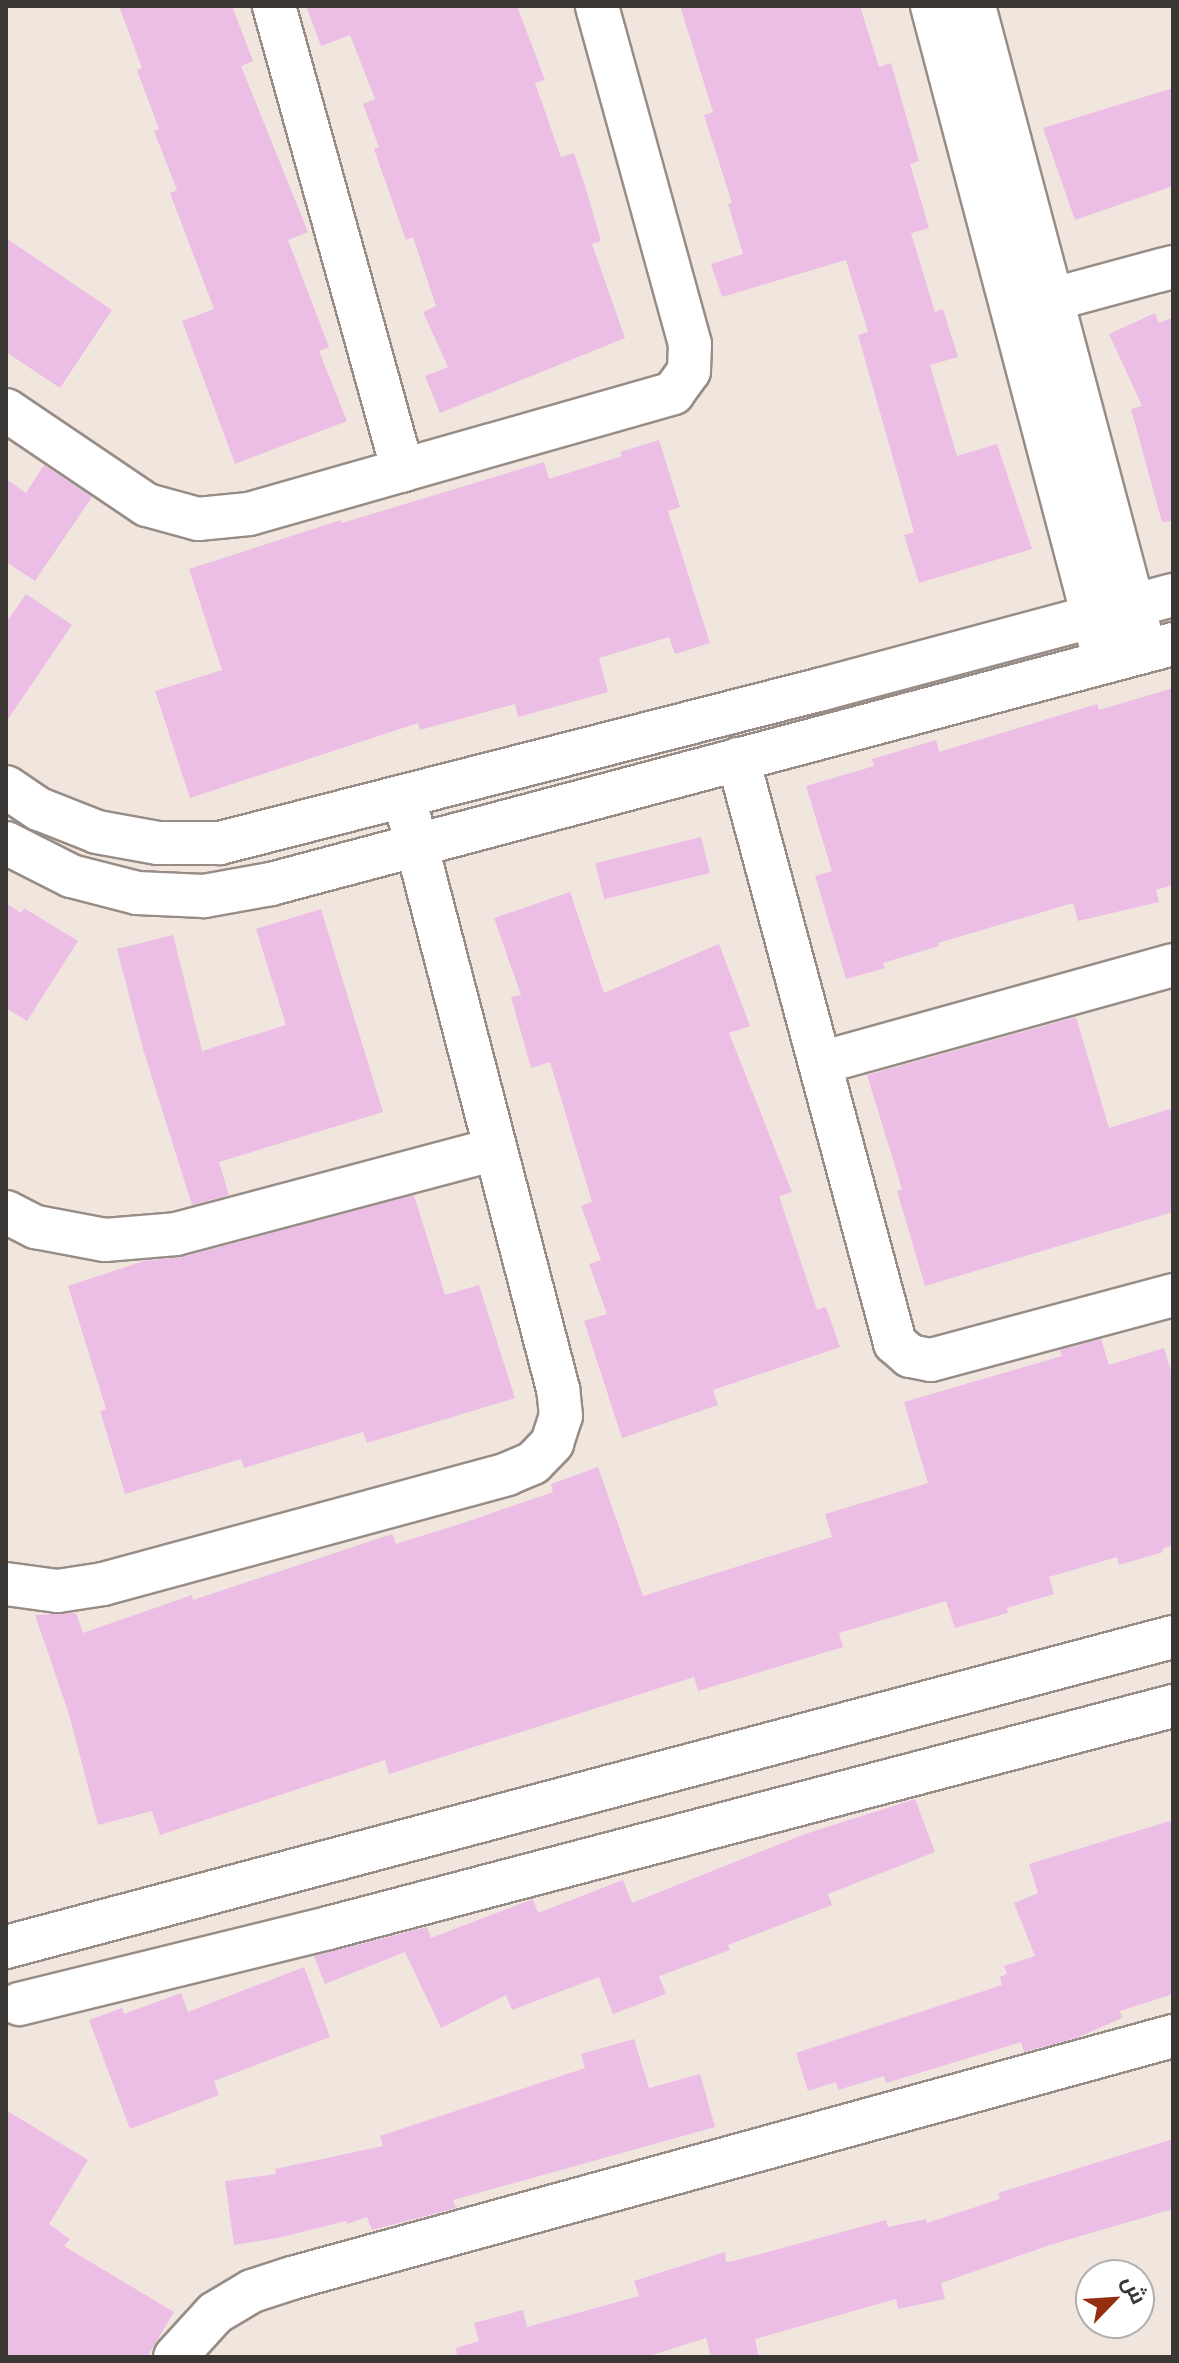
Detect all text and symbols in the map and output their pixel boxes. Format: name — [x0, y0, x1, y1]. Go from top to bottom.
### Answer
north arrow — [1075, 2259, 1155, 2339]
text: ش — [1115, 2271, 1154, 2309]

